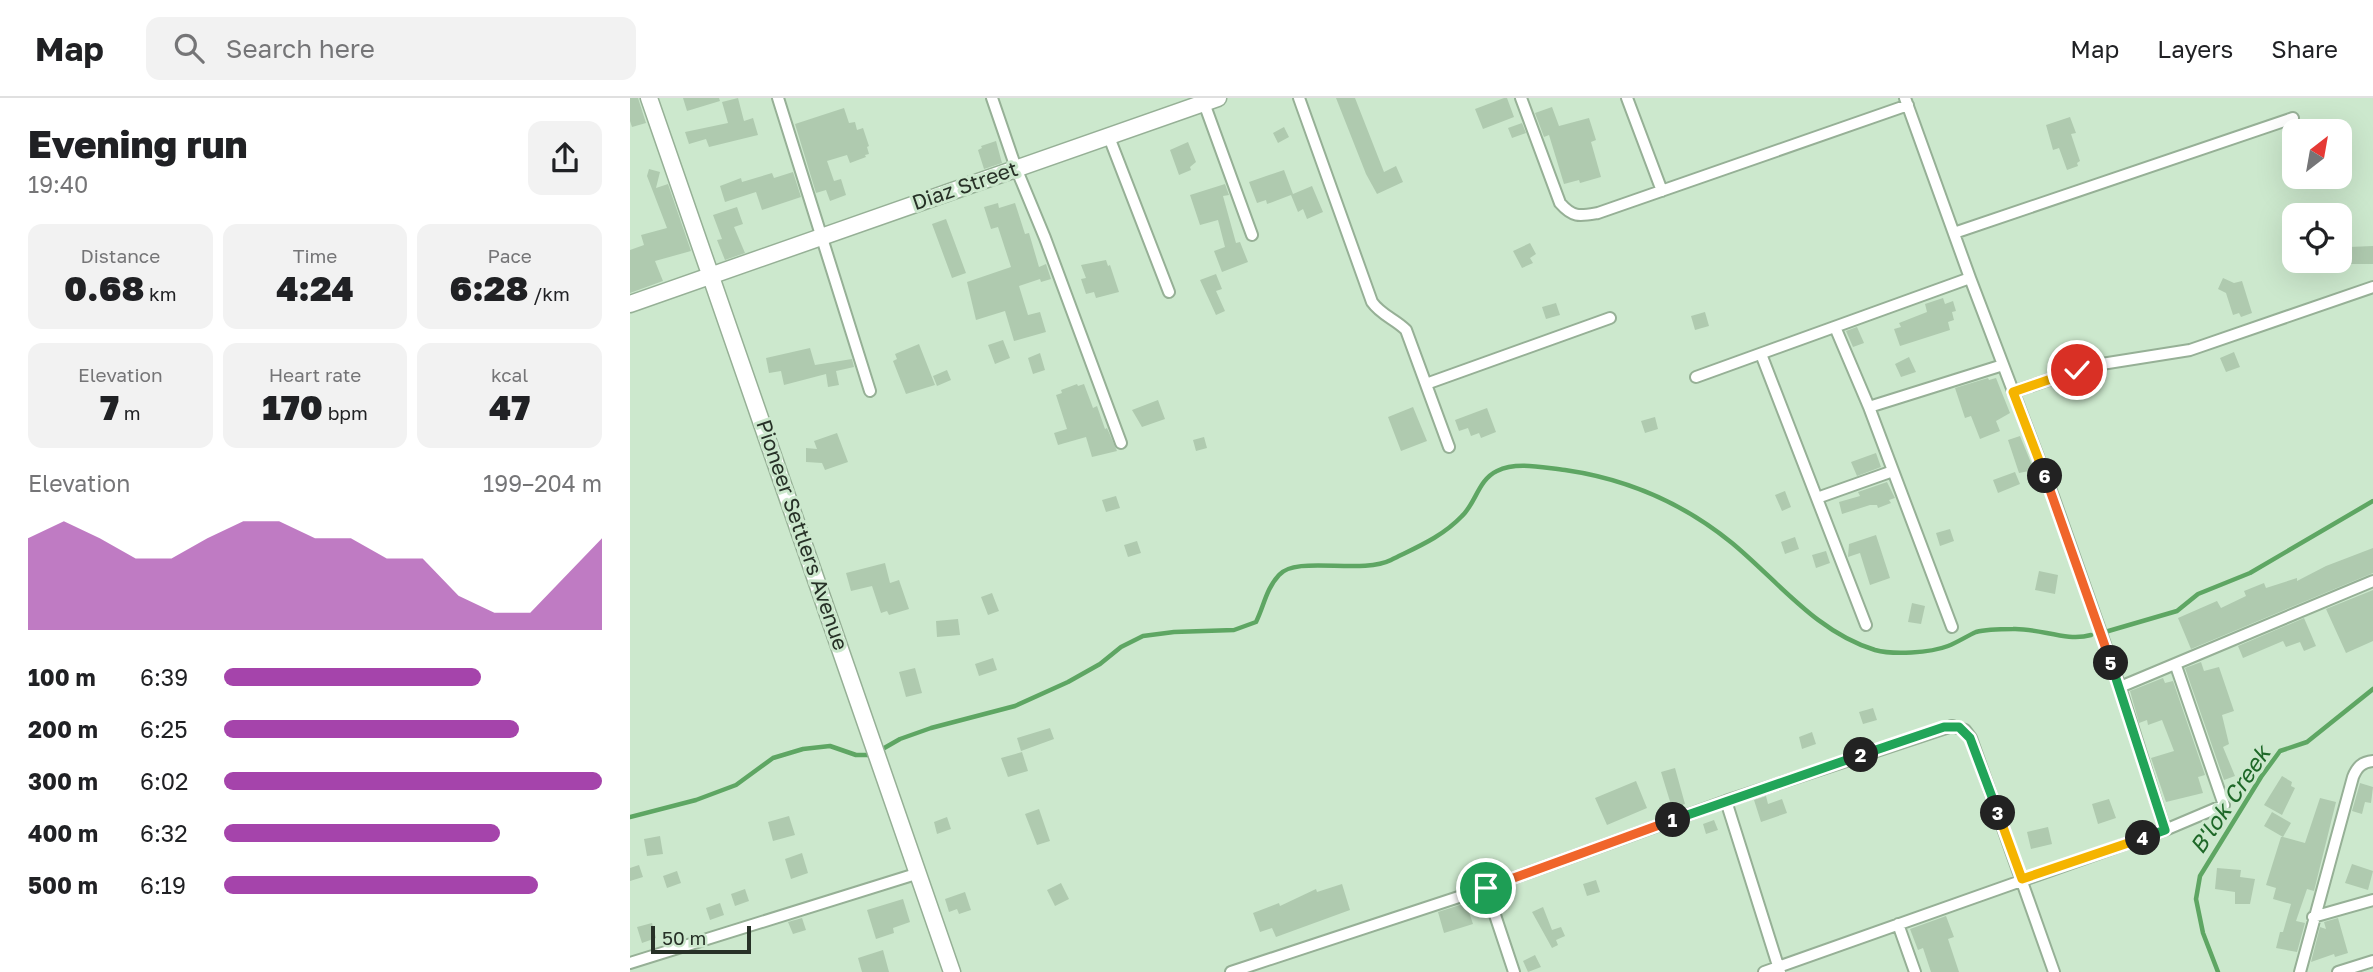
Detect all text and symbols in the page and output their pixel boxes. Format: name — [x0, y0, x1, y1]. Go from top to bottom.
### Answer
search box — [146, 17, 636, 80]
text: Map — [35, 29, 104, 68]
icon: search — [170, 29, 208, 67]
text: Search here — [226, 33, 375, 64]
text: Map — [2070, 34, 2119, 63]
text: Layers — [2157, 34, 2233, 63]
text: Share — [2271, 34, 2338, 63]
north arrow — [2282, 119, 2352, 189]
map controls — [2282, 119, 2352, 273]
text: Evening run — [28, 121, 247, 166]
button: share — [528, 121, 602, 195]
street label: Diaz Street — [908, 155, 1021, 215]
text: 19:40 — [28, 170, 88, 198]
button: locate — [2282, 203, 2352, 273]
text: Distance — [80, 244, 160, 267]
text: Time — [293, 244, 337, 267]
text: Pace — [487, 244, 532, 267]
text: 0.68 — [64, 267, 144, 309]
text: 4:24 — [276, 267, 354, 309]
text: 6:28 — [449, 267, 528, 309]
text: km — [144, 282, 177, 305]
text: /km — [528, 282, 570, 305]
pin — [2047, 340, 2107, 400]
icon: check — [2058, 351, 2096, 389]
text: Elevation — [78, 363, 163, 386]
text: Heart rate — [269, 363, 361, 386]
text: kcal — [491, 363, 528, 386]
text: 7 — [100, 386, 119, 428]
text: 170 — [262, 386, 323, 428]
text: 47 — [489, 386, 530, 428]
text: m — [119, 401, 141, 424]
text: bpm — [323, 401, 368, 424]
street label: Pioneer Settlers Avenue — [751, 416, 855, 653]
pin: 6 — [2028, 458, 2062, 494]
text: 6 — [2038, 464, 2051, 487]
text: Elevation — [28, 469, 130, 497]
text: 199–204 m — [483, 469, 602, 497]
pin: 5 — [2094, 646, 2128, 680]
text: 5 — [2105, 651, 2116, 674]
text: 100 m — [28, 663, 96, 691]
text: 6:39 — [140, 663, 188, 691]
text: 200 m — [28, 715, 98, 743]
text: 6:25 — [140, 715, 188, 743]
pin: 2 — [1844, 738, 1878, 772]
water label: B'lok Creek — [2183, 739, 2277, 859]
text: 2 — [1855, 743, 1866, 766]
text: 300 m — [28, 767, 98, 795]
text: 6:02 — [140, 767, 188, 795]
pin: 3 — [1980, 796, 2016, 830]
text: 3 — [1992, 801, 2003, 824]
pin: 1 — [1656, 802, 1690, 838]
text: 1 — [1668, 808, 1677, 831]
text: 400 m — [28, 819, 98, 847]
text: 6:32 — [140, 819, 188, 847]
pin: 4 — [2126, 820, 2160, 856]
text: 4 — [2137, 826, 2148, 849]
pin — [1456, 858, 1516, 918]
icon: arrive — [1467, 869, 1505, 907]
text: 500 m — [28, 871, 98, 899]
text: 6:19 — [140, 871, 186, 899]
scale bar — [651, 923, 751, 955]
text: 50 m — [662, 926, 706, 949]

